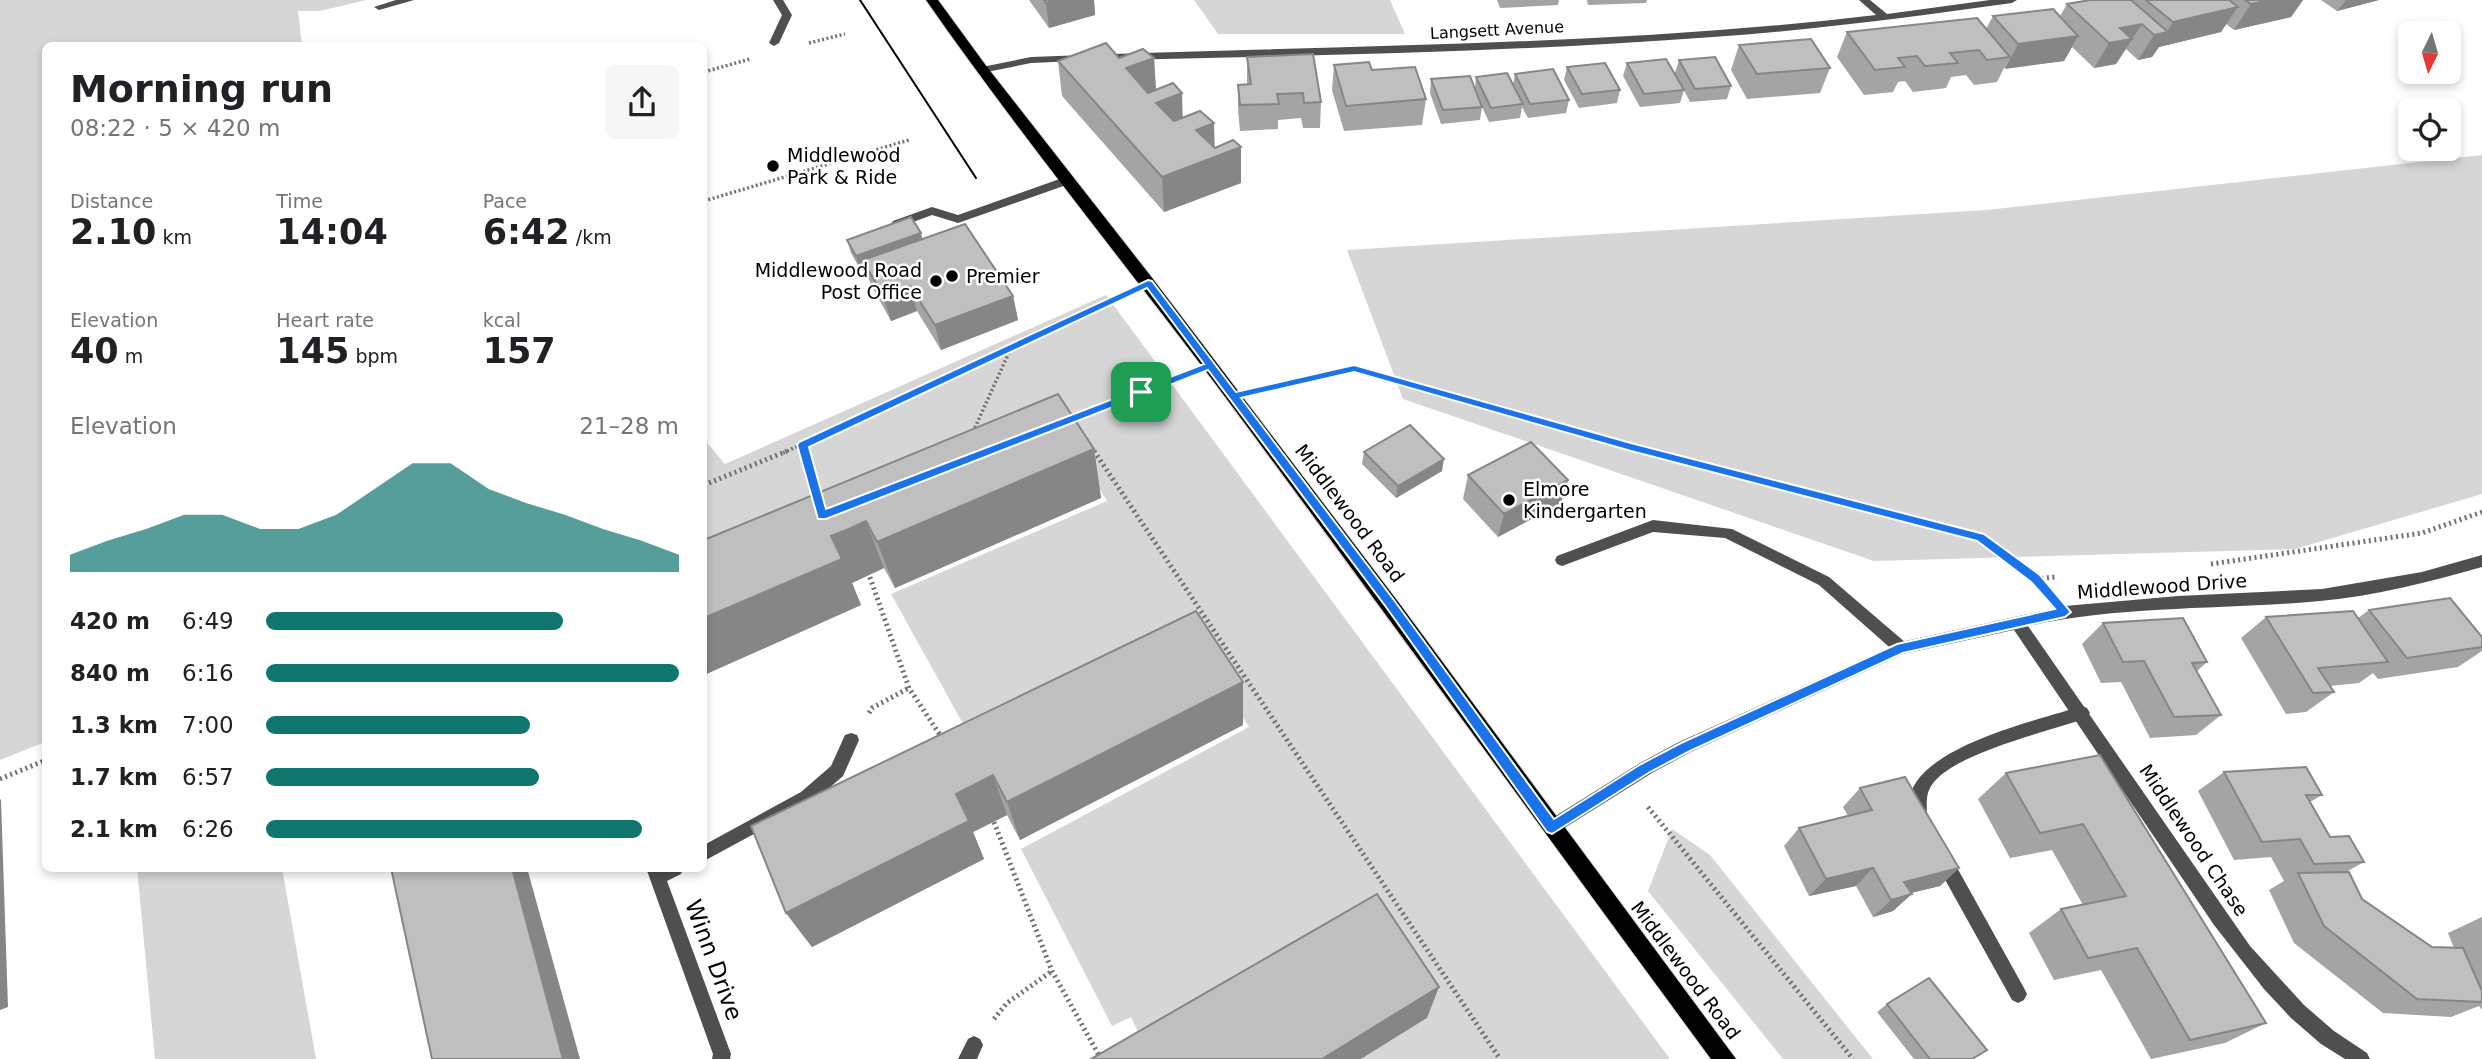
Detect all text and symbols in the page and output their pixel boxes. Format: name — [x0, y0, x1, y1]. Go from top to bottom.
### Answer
street label: Langsett Avenue — [1429, 17, 1565, 43]
north arrow — [2398, 21, 2460, 84]
map controls — [2398, 21, 2461, 161]
button: share — [605, 65, 679, 139]
text: Morning run — [70, 67, 333, 111]
button: locate — [2398, 98, 2461, 161]
text: 08:22 · 5 × 420 m — [70, 115, 280, 141]
place label: Middlewood Park & Ride — [787, 144, 901, 188]
marker: Middlewood Park & Ride — [765, 158, 781, 174]
text: Distance — [70, 190, 153, 212]
text: Time — [276, 190, 323, 212]
text: Pace — [483, 190, 527, 212]
text: 2.10 — [70, 212, 156, 252]
text: 14:04 — [276, 212, 388, 252]
text: 6:42 — [483, 212, 570, 252]
text: km — [156, 226, 192, 248]
text: /km — [570, 226, 612, 248]
place label: Middlewood Road Post Office — [755, 259, 922, 303]
place label: Premier — [966, 265, 1040, 287]
marker: Premier — [944, 268, 960, 284]
marker: Middlewood Road Post Office — [928, 273, 944, 289]
text: Elevation — [70, 309, 158, 331]
text: Heart rate — [276, 309, 374, 331]
text: kcal — [483, 309, 521, 331]
text: 40 — [70, 331, 119, 371]
text: 145 — [276, 331, 349, 371]
text: 157 — [483, 331, 556, 371]
text: m — [119, 345, 143, 367]
text: bpm — [349, 345, 398, 367]
pin — [1111, 362, 1171, 422]
icon: arrive — [1122, 373, 1160, 411]
text: Elevation — [70, 413, 177, 439]
text: 21–28 m — [579, 413, 679, 439]
street label: Middlewood Road — [1291, 440, 1409, 586]
place label: Elmore Kindergarten — [1523, 478, 1647, 522]
marker: Elmore Kindergarten — [1501, 492, 1517, 508]
street label: Middlewood Drive — [2076, 569, 2248, 603]
text: 420 m — [70, 608, 150, 634]
text: 6:49 — [182, 608, 234, 634]
text: 840 m — [70, 660, 150, 686]
text: 6:16 — [182, 660, 234, 686]
text: 1.3 km — [70, 712, 158, 738]
text: 7:00 — [182, 712, 234, 738]
street label: Middlewood Chase — [2135, 760, 2253, 920]
text: 1.7 km — [70, 764, 158, 790]
text: 6:57 — [182, 764, 234, 790]
text: 2.1 km — [70, 816, 158, 842]
text: 6:26 — [182, 816, 234, 842]
street label: Winn Drive — [680, 896, 748, 1024]
street label: Middlewood Road — [1627, 897, 1745, 1043]

